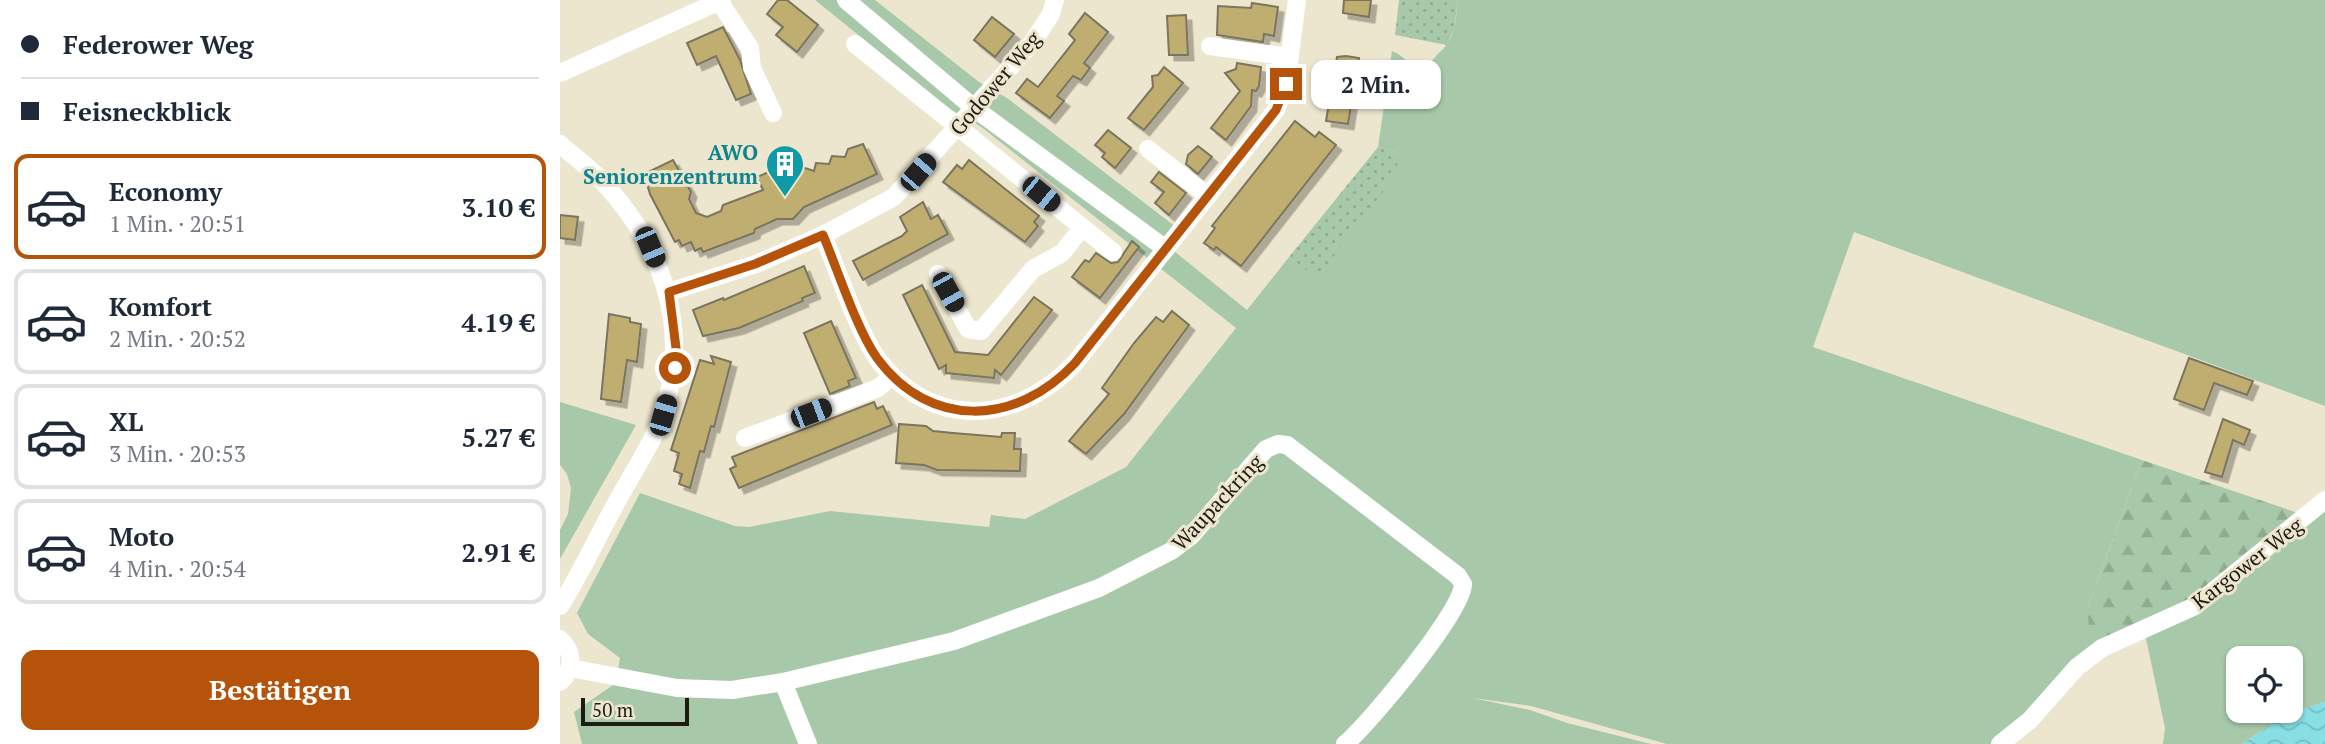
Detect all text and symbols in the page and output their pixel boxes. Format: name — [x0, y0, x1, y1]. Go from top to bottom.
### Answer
street label: Godower Weg — [943, 24, 1047, 141]
text: Federower Weg — [63, 27, 254, 61]
callout: 2 Min. — [1310, 60, 1440, 108]
route end — [1270, 68, 1302, 100]
text: 2 Min. — [1341, 69, 1411, 100]
text: Feisneckblick — [63, 94, 231, 128]
place label: AWO Seniorenzentrum — [583, 138, 759, 190]
building icon: AWO Seniorenzentrum — [764, 143, 806, 198]
car — [897, 149, 940, 195]
car — [1019, 173, 1064, 215]
text: Economy — [109, 174, 222, 208]
icon: car — [25, 175, 88, 238]
text: 3.10 € — [462, 190, 535, 224]
text: 1 Min. · 20:51 — [109, 208, 246, 239]
car — [633, 224, 668, 270]
car — [929, 269, 968, 315]
text: Komfort — [109, 289, 212, 323]
icon: car — [25, 290, 88, 353]
text: 4.19 € — [462, 305, 535, 339]
text: 2 Min. · 20:52 — [109, 323, 246, 354]
route start — [659, 352, 691, 384]
car — [648, 392, 679, 438]
car — [788, 396, 835, 430]
text: XL — [109, 404, 143, 438]
icon: car — [25, 405, 88, 468]
text: 5.27 € — [462, 420, 535, 454]
text: 3 Min. · 20:53 — [109, 438, 246, 469]
street label: Waupackring — [1165, 447, 1269, 556]
street label: Kargower Weg — [2186, 510, 2309, 615]
text: Moto — [109, 519, 174, 553]
icon: car — [25, 520, 88, 583]
text: 2.91 € — [462, 535, 535, 569]
text: 4 Min. · 20:54 — [109, 553, 246, 584]
map controls — [2226, 646, 2303, 723]
button: locate — [2226, 646, 2303, 723]
button: Bestätigen — [21, 650, 539, 730]
scale bar — [581, 695, 690, 727]
text: 50 m — [592, 697, 633, 722]

